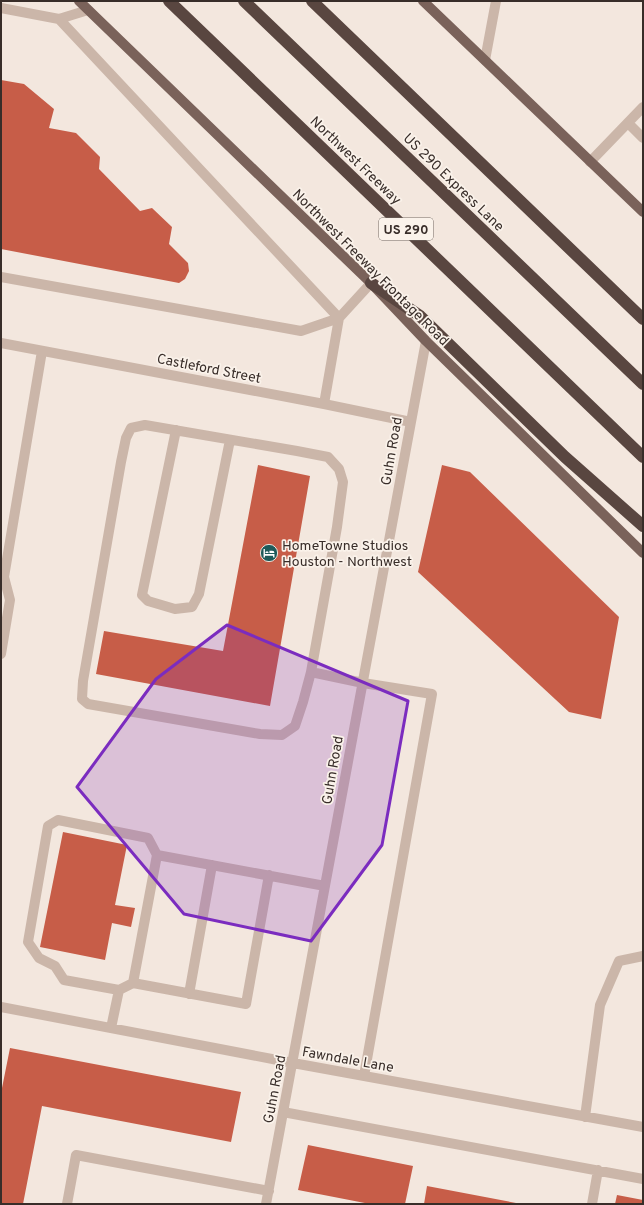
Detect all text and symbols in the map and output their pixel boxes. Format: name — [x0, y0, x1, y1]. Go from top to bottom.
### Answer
street label: Northwest Freeway — [306, 113, 404, 209]
street label: US 290 Express Lane — [400, 129, 508, 235]
street label: Northwest Freeway Frontage Road — [288, 186, 452, 350]
road number: US 290 — [379, 218, 433, 240]
street label: Castleford Street — [155, 351, 262, 388]
street label: Guhn Road — [378, 416, 407, 487]
place label: HomeTowne Studios Houston - Northwest — [282, 538, 412, 571]
hotel icon: HomeTowne Studios Houston - Northwest — [259, 543, 279, 563]
street label: Guhn Road — [319, 735, 348, 806]
street label: Fawndale Lane — [301, 1044, 395, 1077]
street label: Guhn Road — [261, 1054, 290, 1125]

